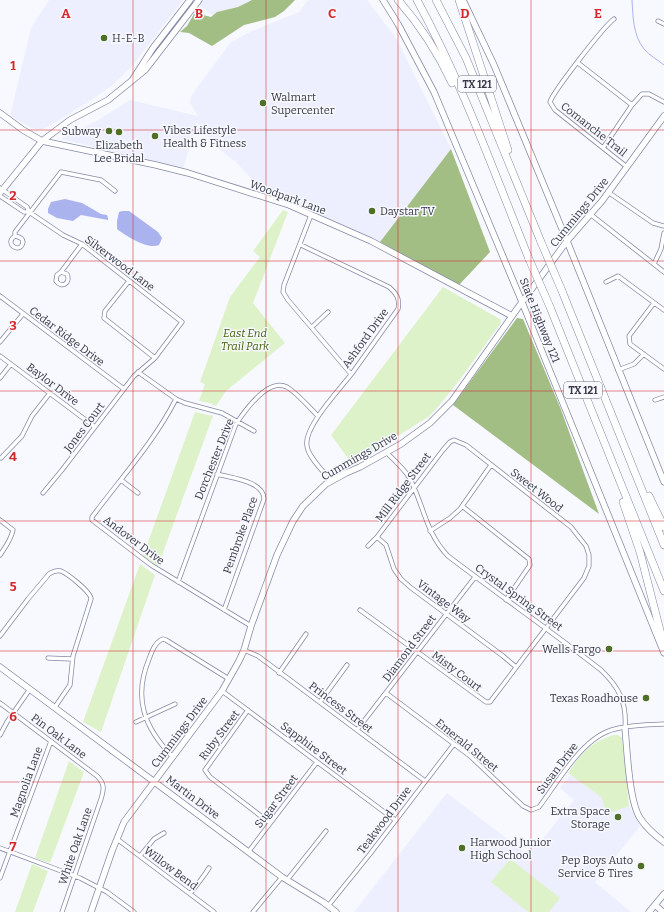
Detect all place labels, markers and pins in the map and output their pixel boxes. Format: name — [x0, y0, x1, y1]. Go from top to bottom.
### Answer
place label: H-E-B — [112, 32, 145, 45]
marker: H-E-B — [99, 33, 109, 43]
place label: Walmart Supercenter — [271, 91, 335, 117]
marker: Walmart Supercenter — [258, 98, 268, 108]
place label: Vibes Lifestyle Health & Fitness — [163, 124, 246, 150]
place label: Subway — [62, 125, 101, 138]
marker: Subway — [104, 126, 114, 136]
marker: Elizabeth Lee Bridal — [114, 127, 124, 137]
marker: Vibes Lifestyle Health & Fitness — [150, 131, 160, 141]
place label: Elizabeth Lee Bridal — [94, 139, 144, 165]
place label: Daystar TV — [380, 205, 435, 218]
marker: Daystar TV — [367, 206, 377, 216]
place label: Wells Fargo — [542, 643, 601, 656]
marker: Wells Fargo — [604, 644, 614, 654]
place label: Texas Roadhouse — [550, 692, 638, 705]
marker: Texas Roadhouse — [641, 693, 651, 703]
place label: Extra Space Storage — [551, 805, 610, 831]
marker: Extra Space Storage — [613, 812, 623, 822]
place label: Harwood Junior High School — [470, 836, 551, 862]
marker: Harwood Junior High School — [457, 843, 467, 853]
place label: Pep Boys Auto Service & Tires — [558, 854, 633, 880]
marker: Pep Boys Auto Service & Tires — [636, 861, 646, 871]

